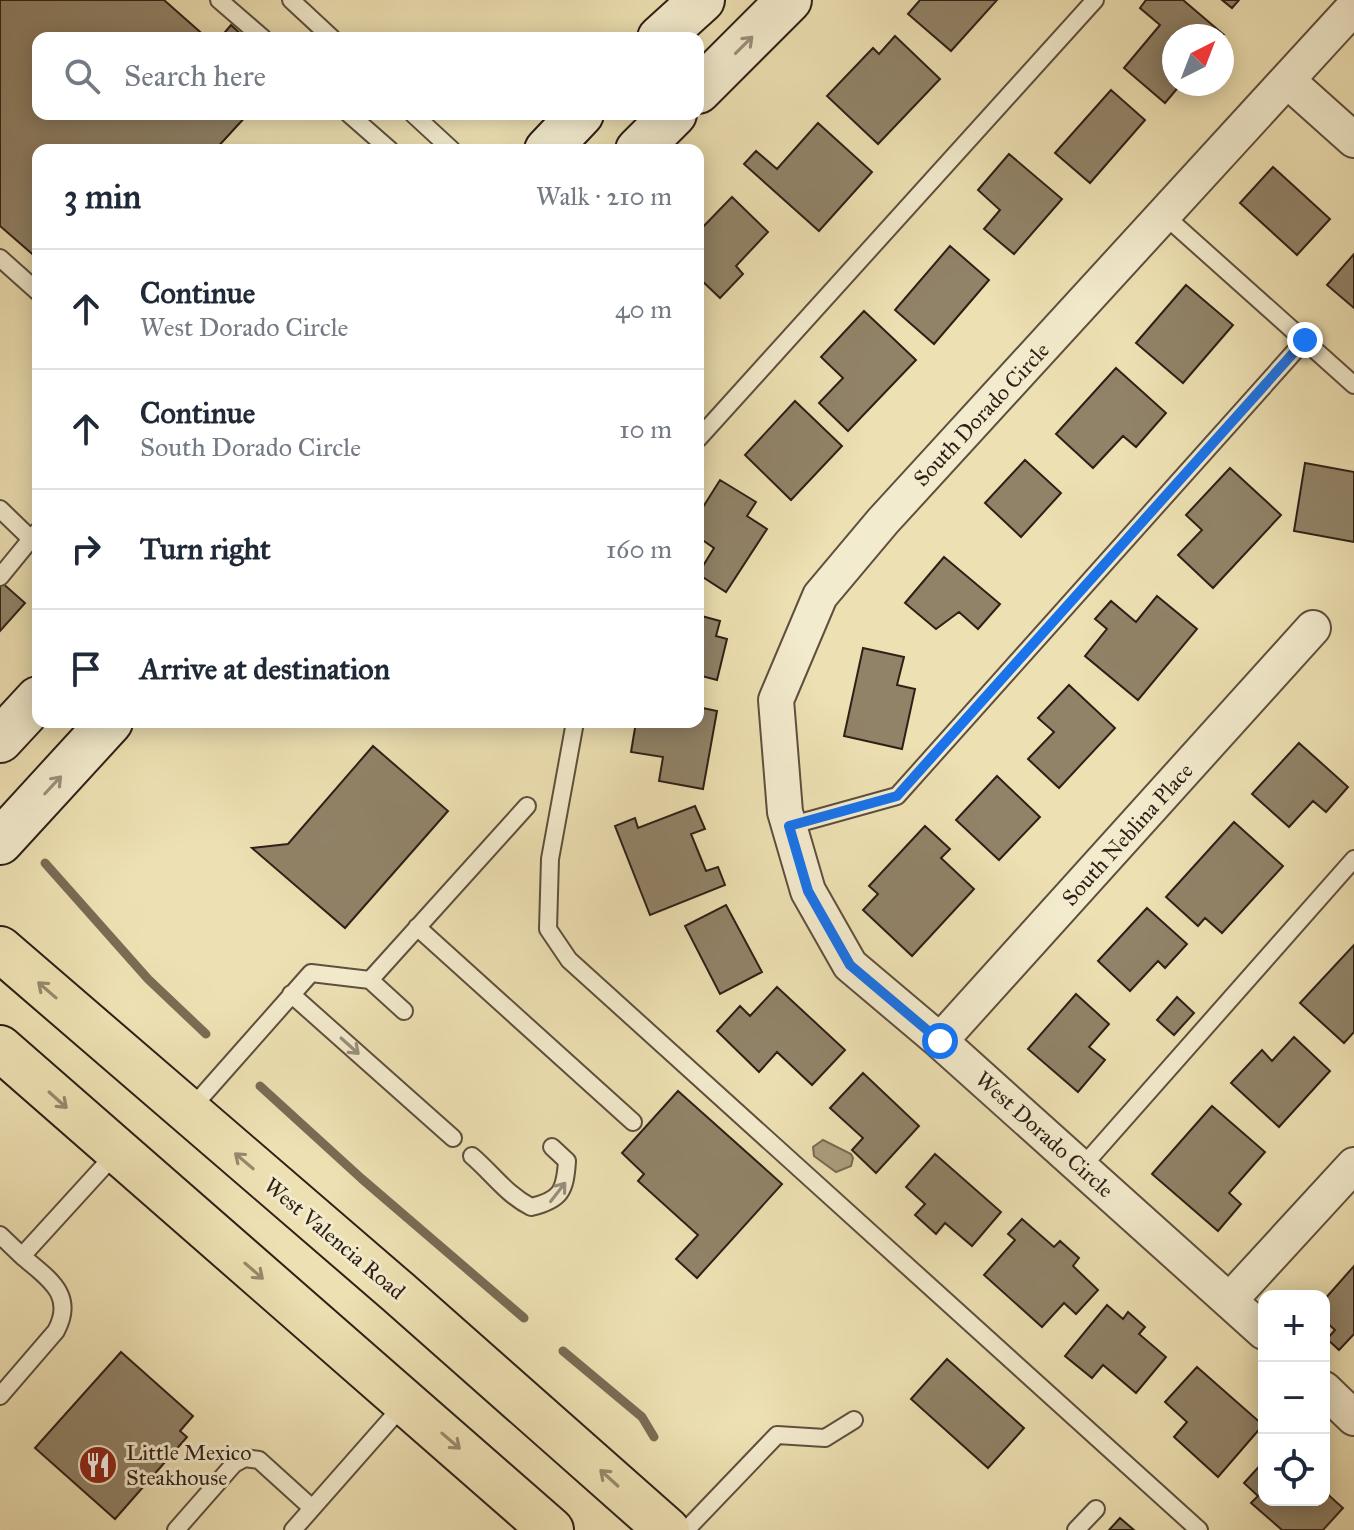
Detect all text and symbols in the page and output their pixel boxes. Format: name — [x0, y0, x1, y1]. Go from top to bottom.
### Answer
north arrow — [1162, 24, 1234, 96]
search box — [32, 32, 704, 120]
one-way arrow — [734, 36, 753, 55]
icon: search — [60, 54, 104, 98]
text: Search here — [124, 58, 266, 94]
text: 3 min — [64, 176, 141, 217]
text: Walk · 210 m — [536, 180, 672, 212]
text: Continue — [140, 275, 255, 311]
icon: ahead — [64, 287, 108, 331]
text: 40 m — [615, 293, 672, 325]
text: West Dorado Circle — [140, 311, 348, 343]
route end — [1287, 322, 1323, 358]
street label: South Dorado Circle — [908, 337, 1055, 492]
text: Continue — [140, 395, 255, 431]
icon: ahead — [64, 407, 108, 451]
text: 10 m — [619, 413, 672, 445]
text: South Dorado Circle — [140, 431, 361, 463]
icon: right — [64, 527, 108, 571]
text: Turn right — [140, 531, 271, 567]
text: 160 m — [606, 533, 672, 565]
icon: arrive — [64, 647, 108, 691]
text: Arrive at destination — [140, 651, 390, 687]
street label: South Neblina Place — [1056, 757, 1199, 911]
one-way arrow — [43, 775, 61, 795]
one-way arrow — [38, 982, 58, 1000]
route start — [922, 1023, 958, 1059]
one-way arrow — [339, 1037, 359, 1055]
street label: West Dorado Circle — [970, 1065, 1119, 1203]
one-way arrow — [48, 1091, 68, 1109]
one-way arrow — [234, 1152, 254, 1170]
street label: West Valencia Road — [259, 1172, 411, 1305]
one-way arrow — [548, 1182, 566, 1203]
one-way arrow — [244, 1262, 264, 1280]
map controls — [1258, 1290, 1330, 1506]
button: + — [1258, 1290, 1330, 1362]
button: − — [1258, 1362, 1330, 1434]
one-way arrow — [440, 1432, 460, 1450]
button: locate — [1258, 1434, 1330, 1506]
place label: Little Mexico Steakhouse — [126, 1439, 251, 1491]
restaurant icon: Little Mexico Steakhouse — [77, 1444, 119, 1486]
one-way arrow — [599, 1470, 619, 1488]

